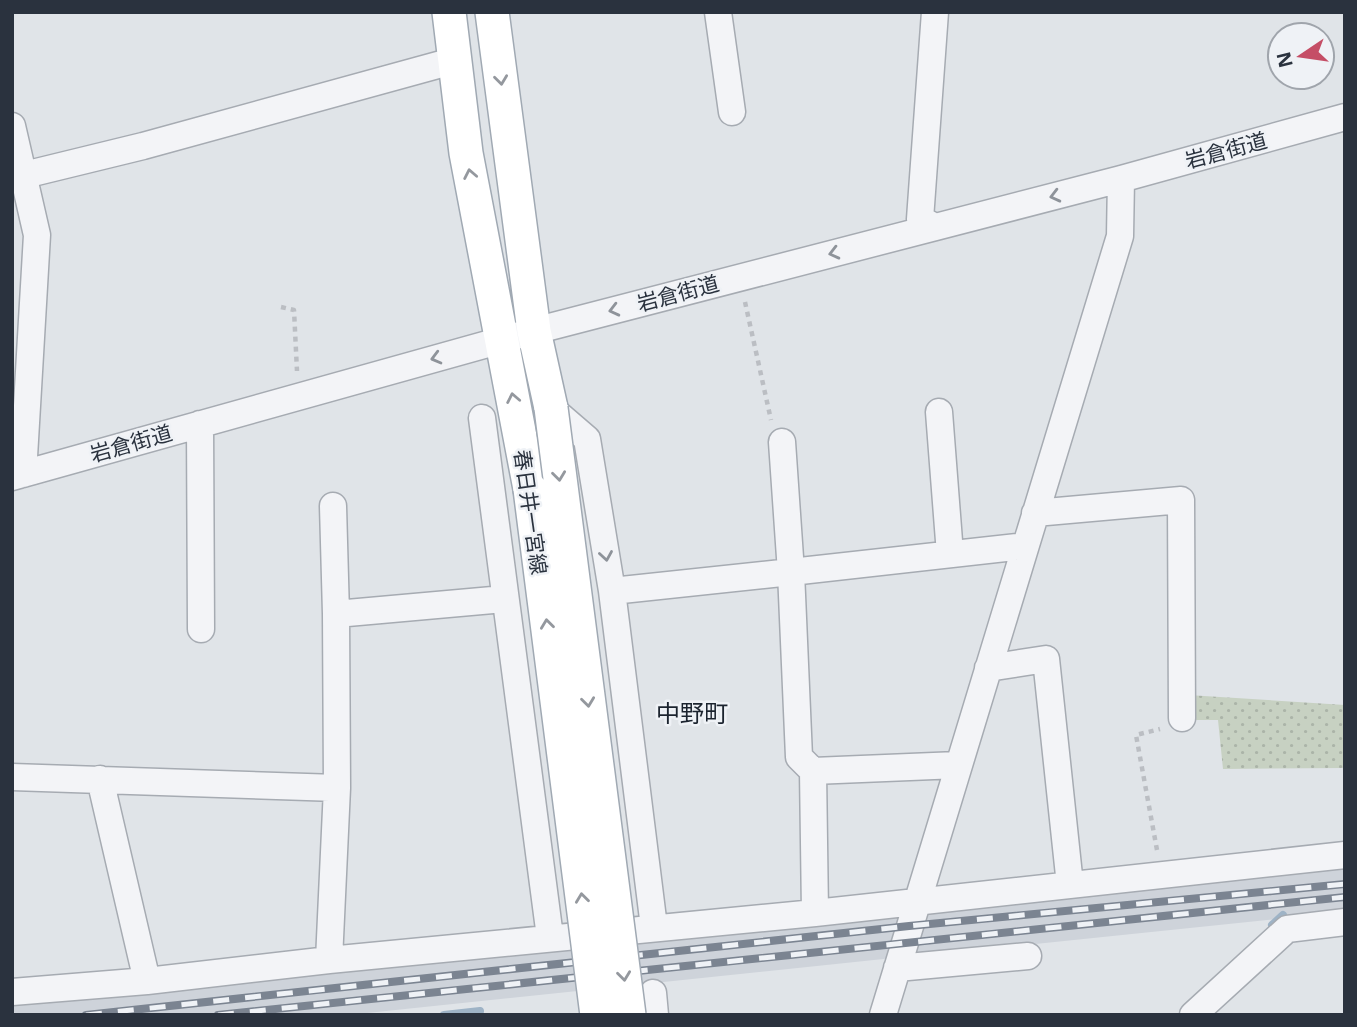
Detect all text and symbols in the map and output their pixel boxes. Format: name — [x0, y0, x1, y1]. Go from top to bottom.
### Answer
north arrow — [1266, 21, 1336, 91]
text: N — [1270, 49, 1299, 70]
one-way arrow — [493, 74, 508, 86]
street label: 岩倉街道 — [1182, 126, 1270, 174]
one-way arrow — [464, 168, 479, 180]
one-way arrow — [1049, 188, 1061, 202]
one-way arrow — [829, 245, 841, 259]
street label: 岩倉街道 — [634, 269, 722, 317]
one-way arrow — [608, 302, 620, 316]
one-way arrow — [430, 349, 442, 364]
one-way arrow — [506, 392, 521, 404]
street label: 岩倉街道 — [87, 418, 175, 468]
street label: 春日井一宮線 — [508, 448, 554, 576]
one-way arrow — [552, 470, 567, 482]
one-way arrow — [598, 550, 613, 562]
one-way arrow — [540, 618, 555, 630]
one-way arrow — [581, 696, 596, 708]
district label: 中野町 — [656, 696, 728, 729]
one-way arrow — [575, 893, 590, 904]
one-way arrow — [616, 970, 631, 982]

